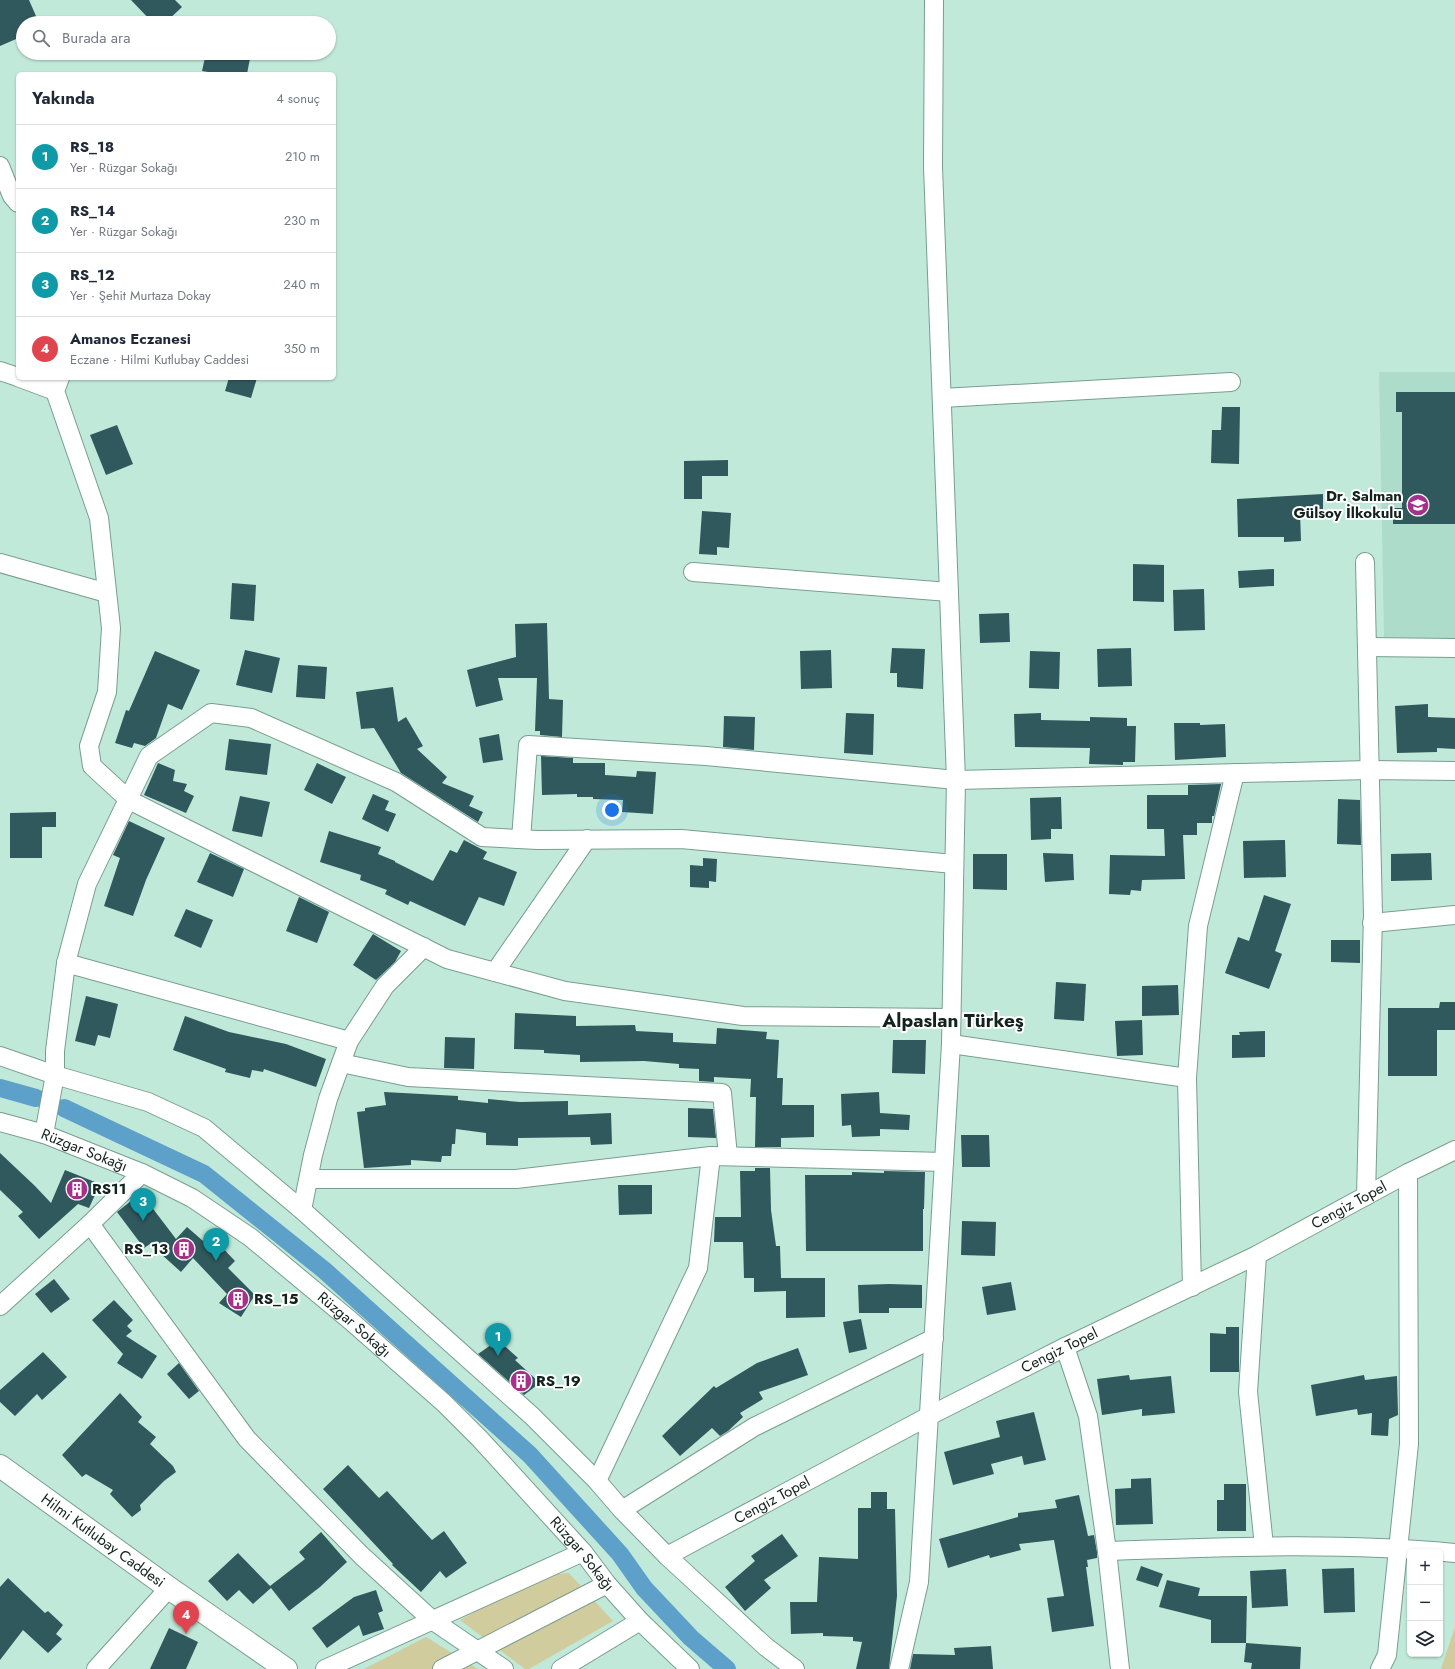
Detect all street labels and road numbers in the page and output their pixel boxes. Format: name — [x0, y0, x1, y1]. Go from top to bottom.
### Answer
street label: Rüzgar Sokağı — [38, 1123, 131, 1177]
street label: Cengiz Topel — [1307, 1176, 1391, 1235]
street label: Rüzgar Sokağı — [313, 1286, 396, 1363]
street label: Cengiz Topel — [1017, 1322, 1101, 1379]
street label: Cengiz Topel — [730, 1471, 814, 1529]
street label: Hilmi Kutlubay Caddesi — [36, 1488, 170, 1593]
street label: Rüzgar Sokağı — [545, 1512, 620, 1596]

